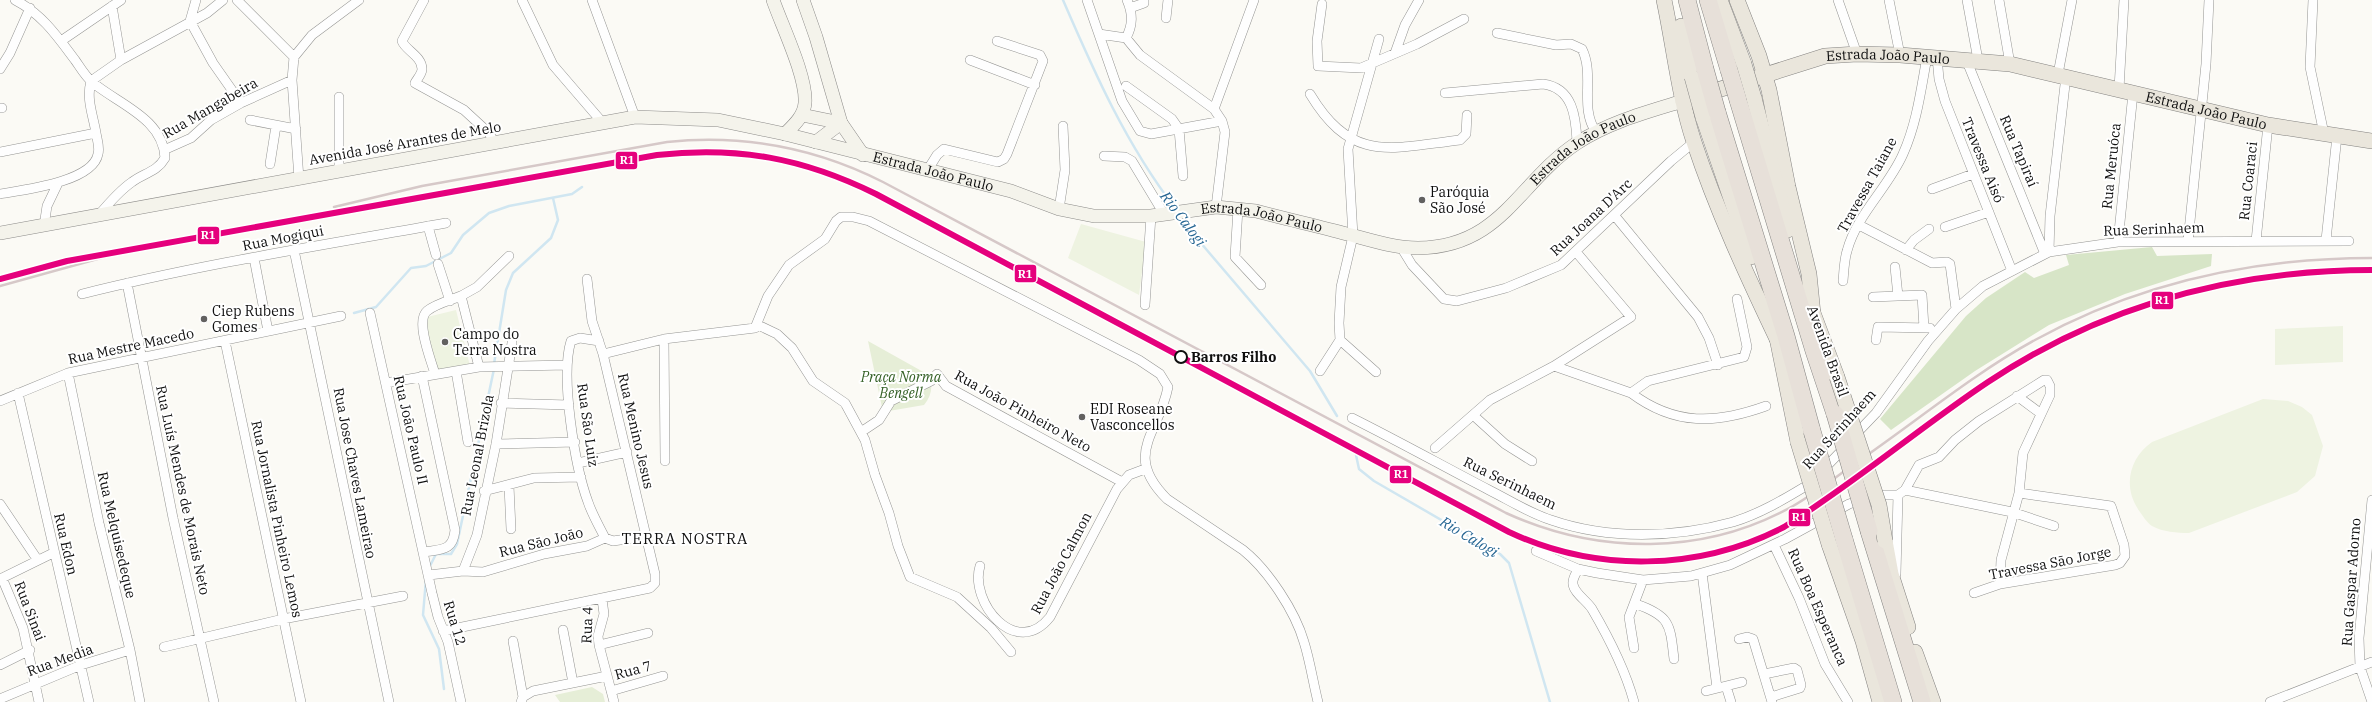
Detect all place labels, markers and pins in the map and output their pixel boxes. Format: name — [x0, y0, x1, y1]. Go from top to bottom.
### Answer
place label: Paróquia São José — [1430, 183, 1490, 217]
marker: Paróquia São José — [1417, 195, 1427, 205]
place label: Ciep Rubens Gomes — [212, 302, 295, 336]
marker: Ciep Rubens Gomes — [199, 314, 209, 324]
place label: Campo do Terra Nostra — [453, 325, 537, 359]
marker: Campo do Terra Nostra — [440, 337, 450, 347]
place label: Barros Filho — [1191, 348, 1276, 366]
marker: Barros Filho — [1174, 350, 1188, 364]
place label: EDI Roseane Vasconcellos — [1090, 400, 1175, 434]
marker: EDI Roseane Vasconcellos — [1077, 412, 1087, 422]

